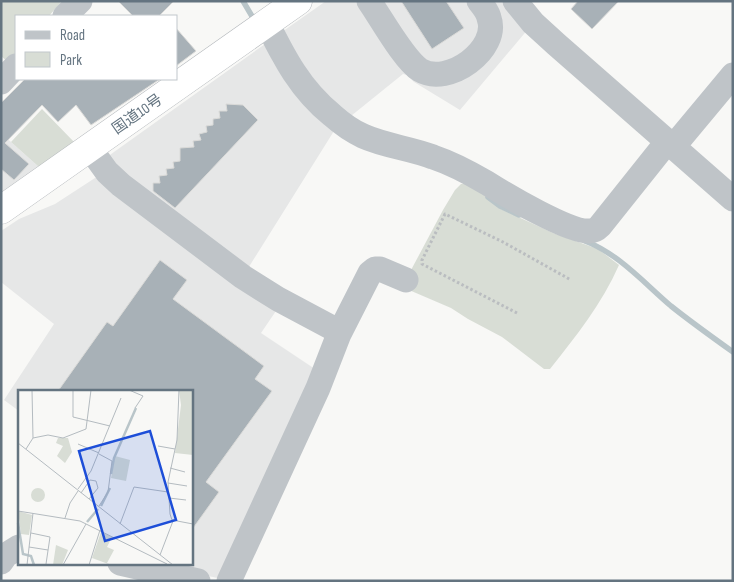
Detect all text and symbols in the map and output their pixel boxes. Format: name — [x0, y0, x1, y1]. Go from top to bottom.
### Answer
legend — [15, 15, 178, 80]
text: Road — [60, 26, 85, 45]
text: Park — [60, 51, 82, 70]
street label: 国道10号 — [109, 90, 166, 139]
inset map — [18, 390, 192, 564]

